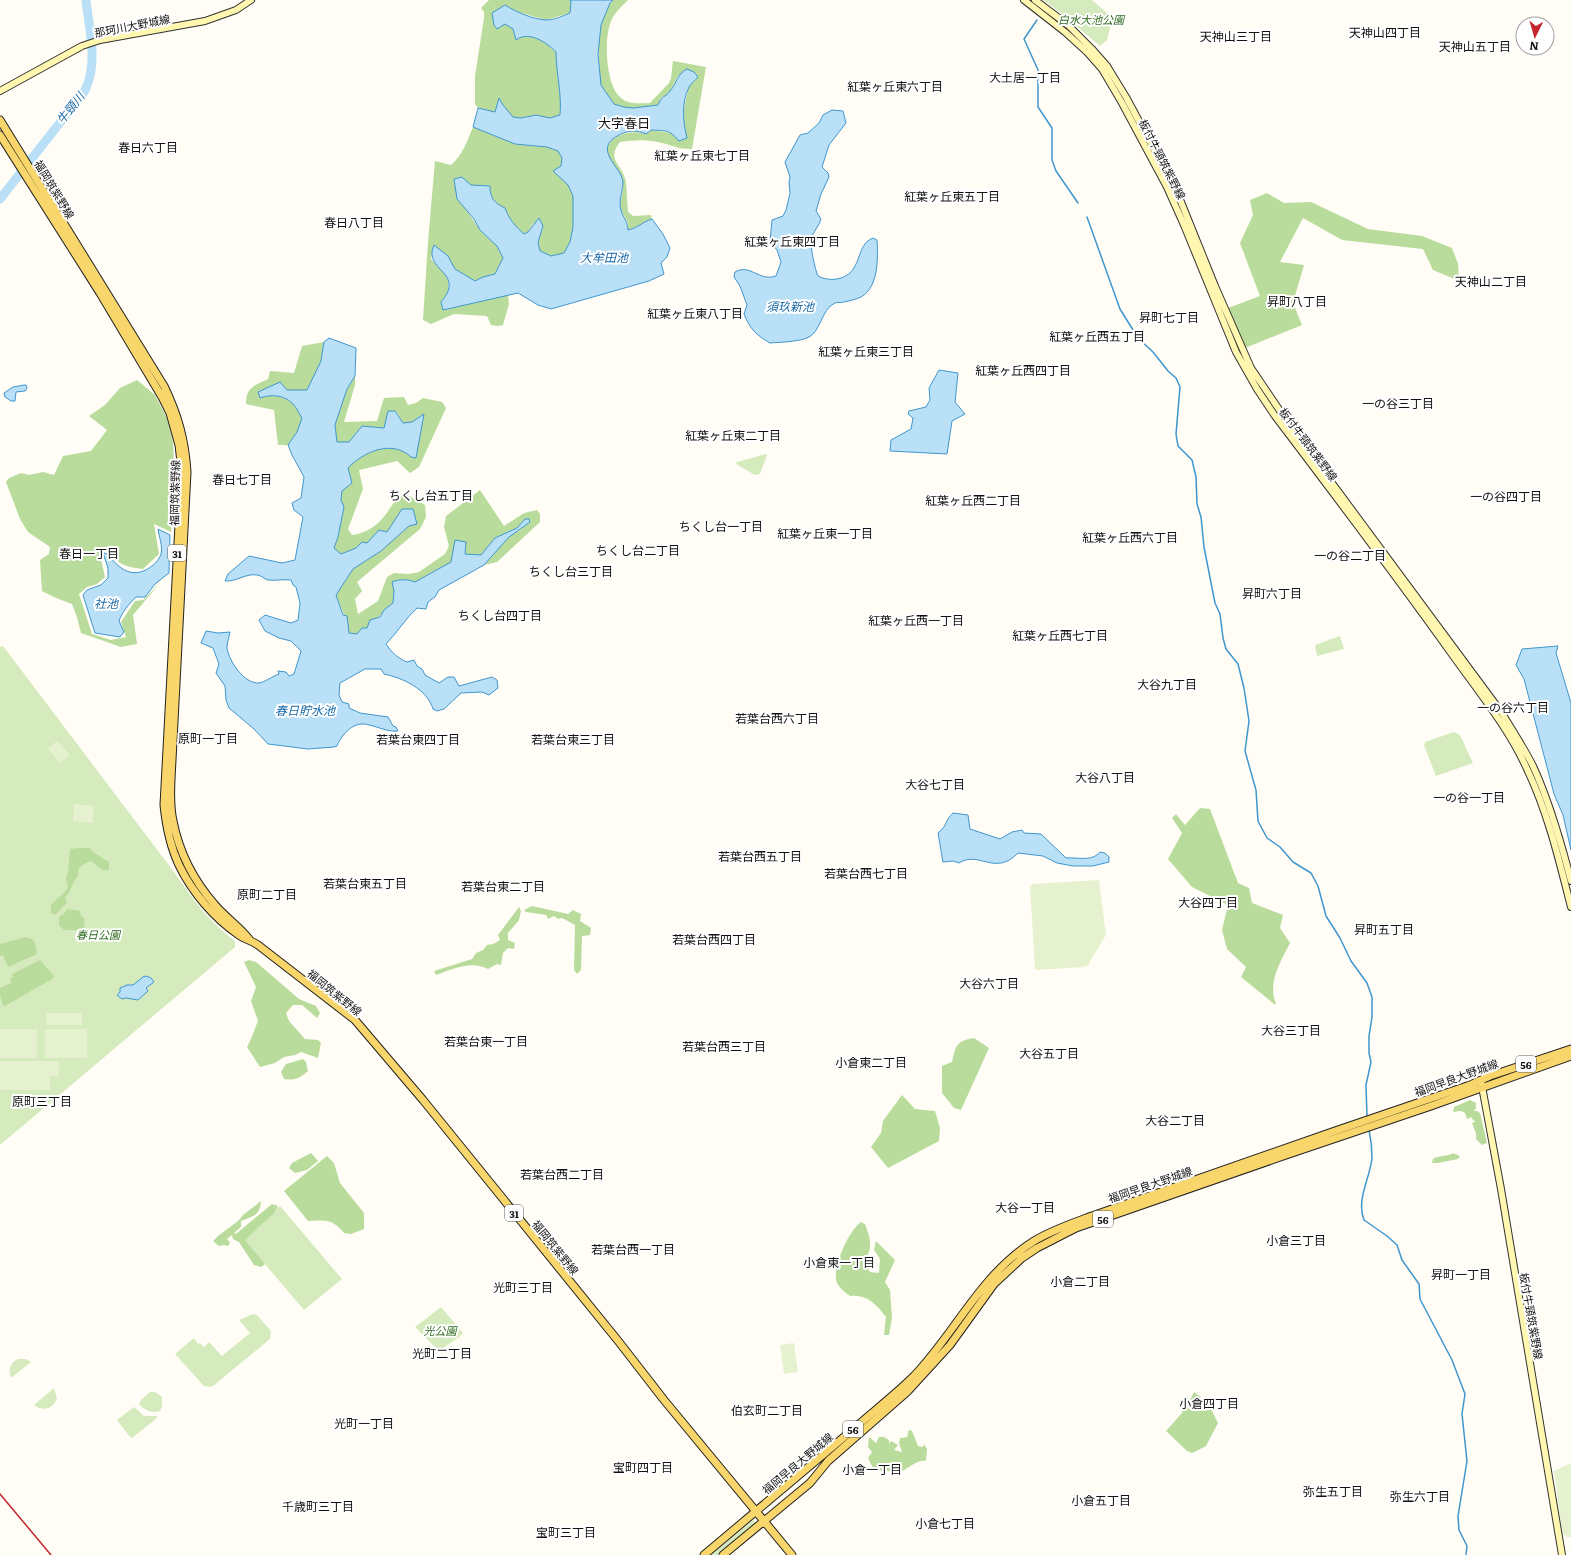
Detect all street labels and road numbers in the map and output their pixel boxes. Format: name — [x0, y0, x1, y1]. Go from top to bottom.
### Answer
street label: 那珂川大野城線 — [93, 10, 171, 40]
street label: 板付牛頸筑紫野線 — [1136, 116, 1190, 202]
street label: 福岡筑紫野線 — [31, 157, 79, 221]
street label: 板付牛頸筑紫野線 — [1276, 404, 1342, 484]
street label: 福岡筑紫野線 — [165, 460, 183, 526]
road number: 31 — [168, 545, 186, 561]
street label: 福岡筑紫野線 — [304, 965, 366, 1019]
street label: 福岡早良大野城線 — [1412, 1054, 1500, 1100]
road number: 56 — [1516, 1056, 1536, 1072]
street label: 福岡早良大野城線 — [1106, 1162, 1194, 1206]
road number: 31 — [505, 1205, 523, 1221]
road number: 56 — [1093, 1211, 1113, 1227]
street label: 福岡筑紫野線 — [529, 1216, 583, 1278]
street label: 板付牛頸筑紫野線 — [1516, 1271, 1548, 1361]
road number: 56 — [843, 1421, 863, 1437]
street label: 福岡早良大野城線 — [758, 1429, 836, 1497]

